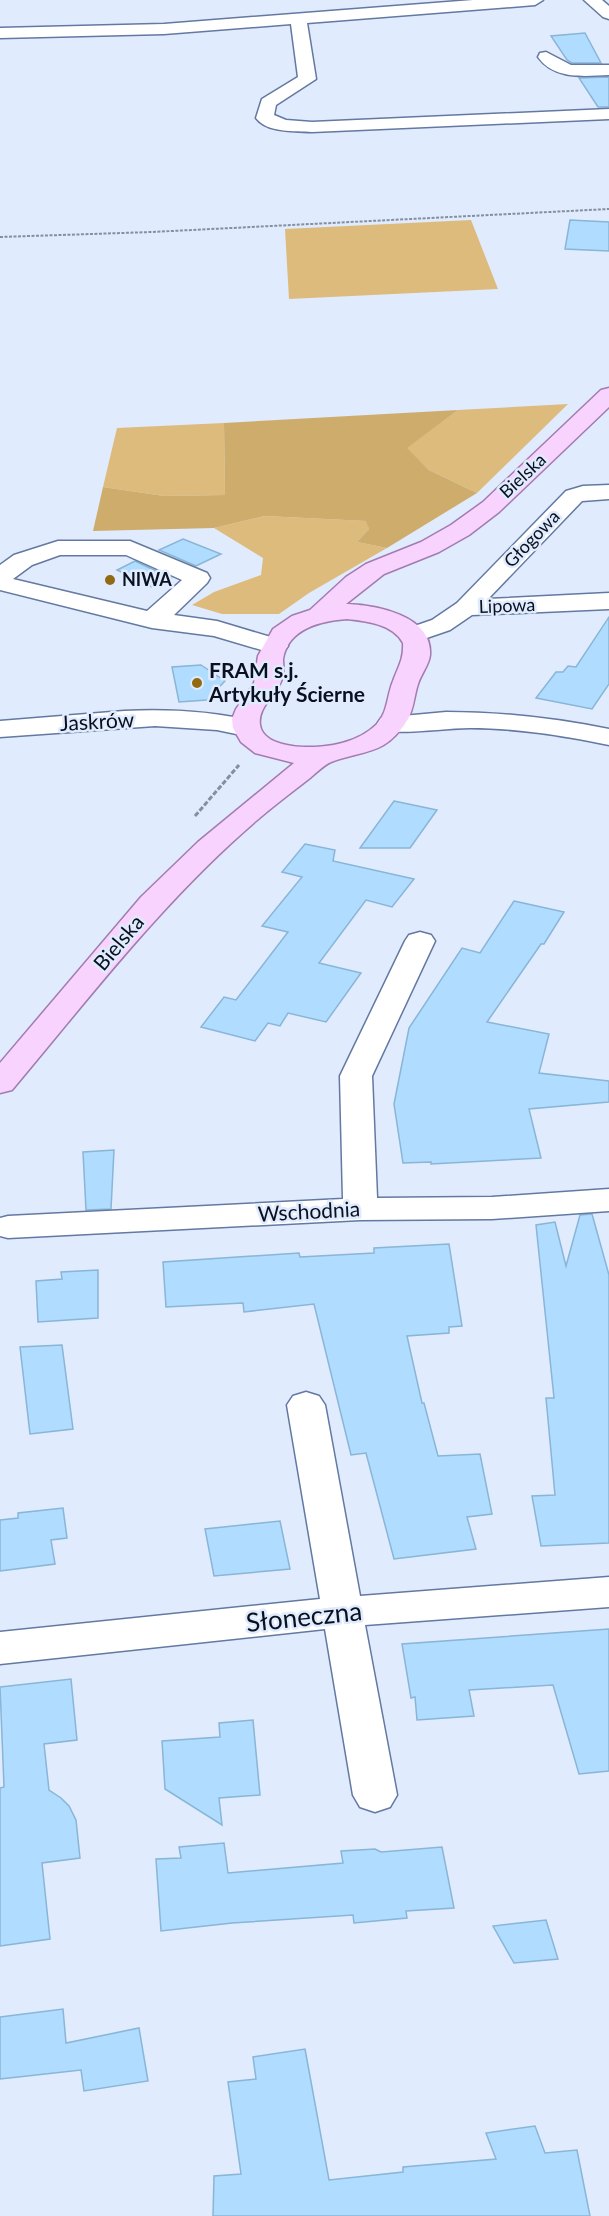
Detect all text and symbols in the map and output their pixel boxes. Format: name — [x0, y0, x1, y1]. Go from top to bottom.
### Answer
street label: Bielska — [495, 448, 550, 502]
street label: Głogowa — [499, 505, 564, 572]
place label: NIWA — [122, 568, 172, 590]
marker: NIWA — [103, 573, 117, 587]
street label: Lipowa — [478, 593, 536, 617]
place label: FRAM s.j. Artykuły Ścierne — [208, 657, 365, 706]
marker: FRAM s.j. Artykuły Ścierne — [190, 676, 204, 690]
street label: Jaskrów — [59, 706, 135, 735]
street label: Bielska — [88, 909, 148, 975]
street label: Wschodnia — [257, 1195, 361, 1226]
street label: Słoneczna — [244, 1594, 363, 1638]

